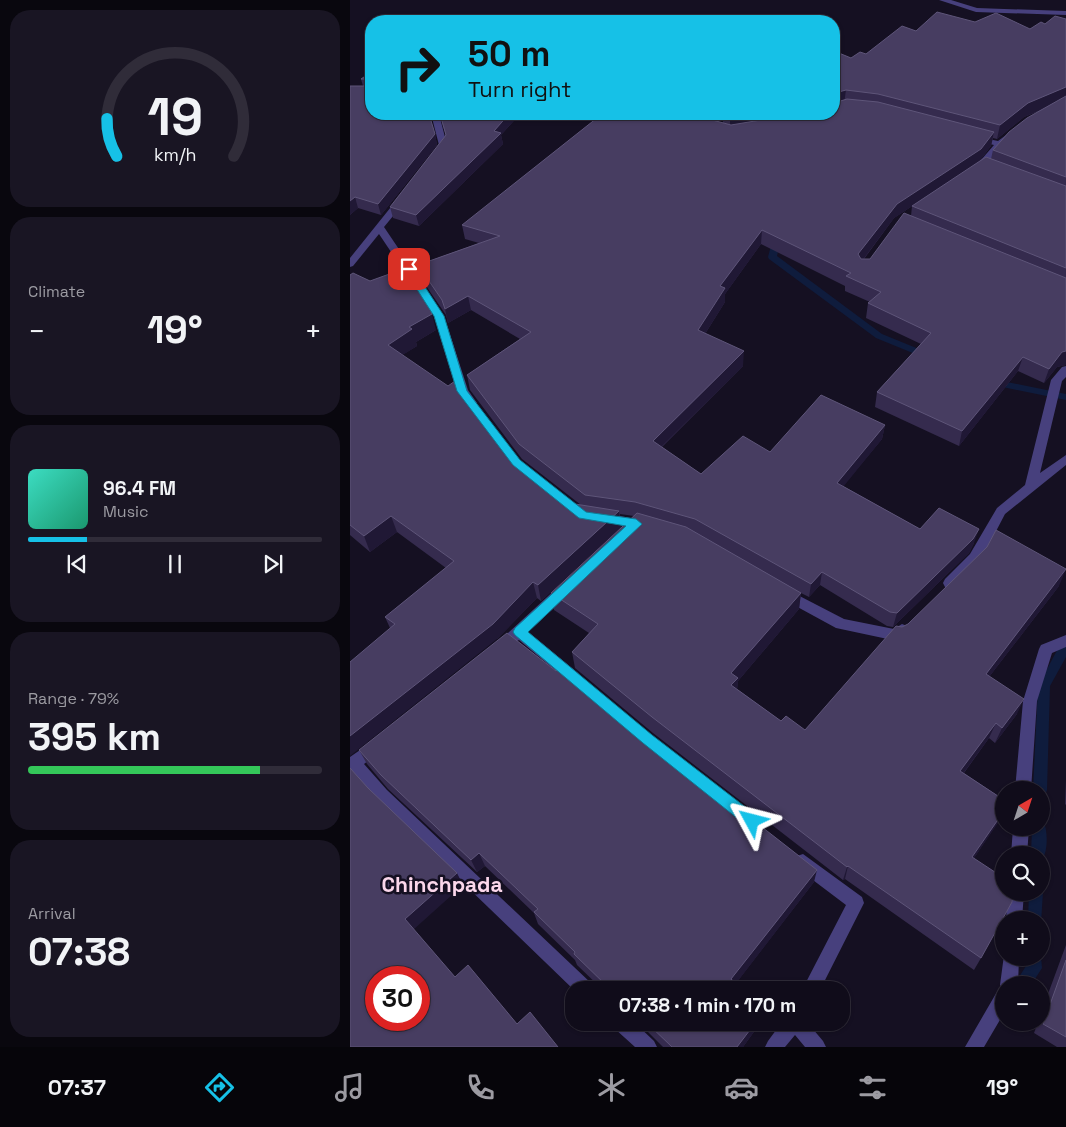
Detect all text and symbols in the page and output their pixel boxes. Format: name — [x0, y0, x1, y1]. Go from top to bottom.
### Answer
text: 50 m — [468, 32, 550, 76]
icon: right — [385, 35, 450, 100]
text: Turn right — [468, 75, 571, 103]
text: 19 — [147, 84, 203, 150]
text: km/h — [154, 143, 196, 166]
pin — [388, 248, 430, 290]
icon: arrive — [395, 255, 423, 283]
text: Climate — [28, 281, 85, 302]
text: 19° — [147, 306, 203, 354]
text: − — [28, 313, 45, 349]
text: + — [305, 313, 322, 349]
text: 96.4 FM — [103, 476, 176, 501]
text: Music — [103, 501, 149, 522]
icon: previous — [63, 550, 91, 578]
icon: pause — [161, 550, 189, 578]
icon: next — [259, 550, 287, 578]
text: Range · 79% — [28, 688, 119, 709]
text: 395 km — [28, 713, 161, 761]
north arrow — [995, 781, 1050, 836]
map controls — [995, 781, 1050, 1031]
position arrow — [725, 794, 777, 846]
button: search — [995, 846, 1050, 901]
district label: Chinchpada — [381, 871, 503, 898]
text: Arrival — [28, 903, 76, 924]
button: + — [995, 911, 1050, 966]
text: 07:38 — [28, 928, 130, 976]
speed limit sign: 30 — [365, 966, 430, 1031]
button: − — [995, 976, 1050, 1031]
text: 07:38 · 1 min · 170 m — [619, 993, 796, 1018]
icon: directions — [202, 1070, 237, 1105]
icon: music — [332, 1070, 367, 1105]
icon: phone — [463, 1070, 498, 1105]
icon: climate — [594, 1070, 629, 1105]
icon: car — [724, 1070, 759, 1105]
icon: filters — [855, 1070, 890, 1105]
text: 07:37 — [48, 1073, 106, 1101]
text: 19° — [986, 1073, 1018, 1101]

